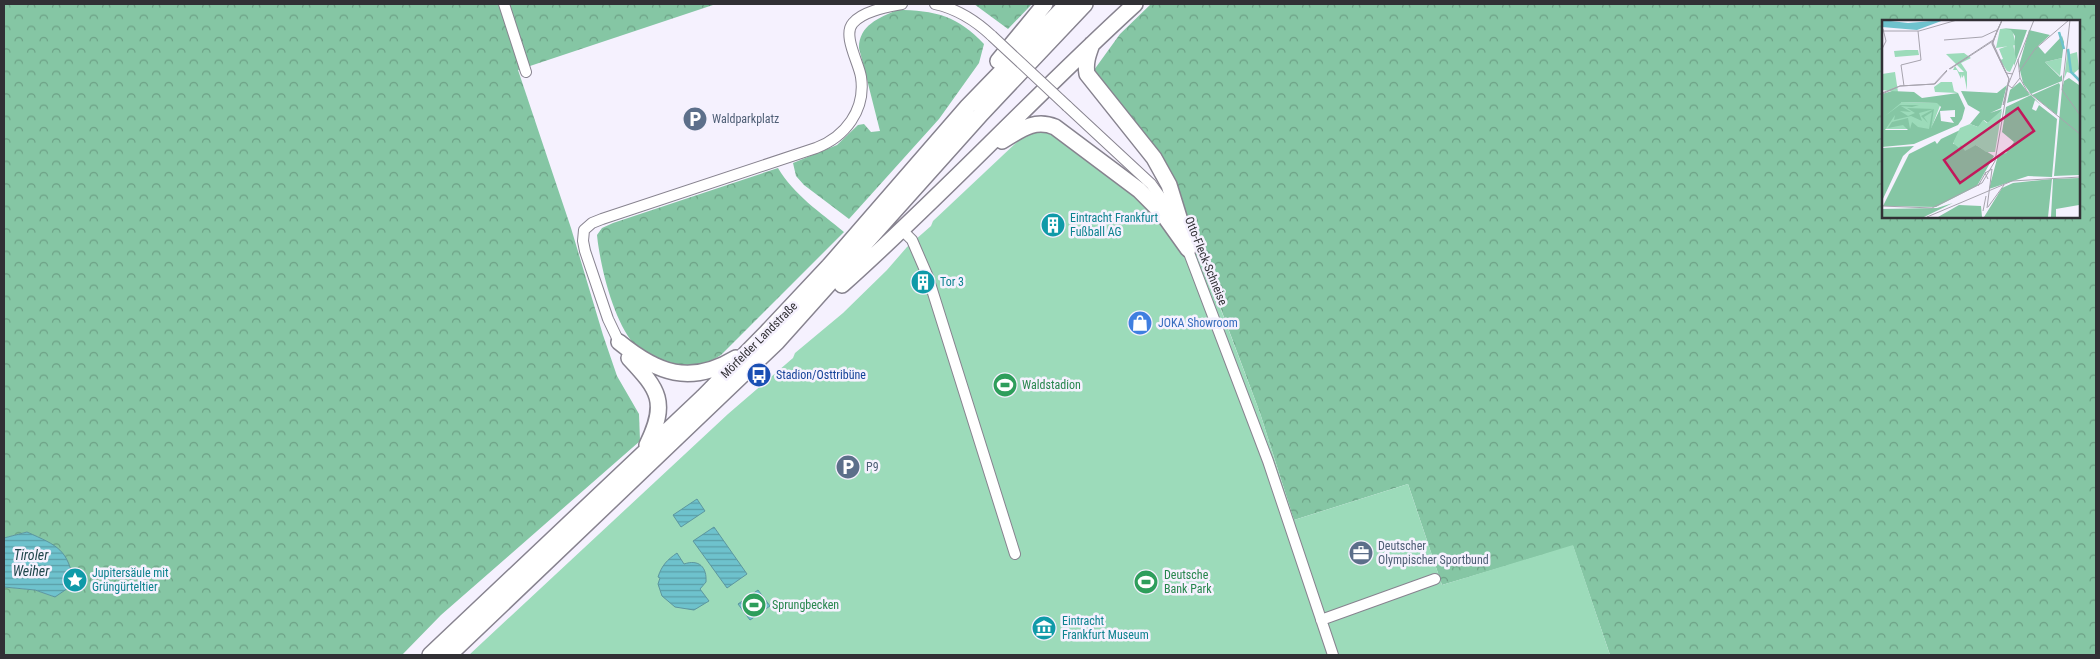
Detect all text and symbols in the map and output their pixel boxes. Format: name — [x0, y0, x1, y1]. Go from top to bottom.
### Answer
inset map — [1882, 20, 2080, 218]
parking icon: Waldparkplatz — [682, 106, 708, 132]
place label: Waldparkplatz — [712, 112, 779, 126]
place label: Eintracht Frankfurt Fußball AG — [1070, 211, 1158, 239]
building icon: Eintracht Frankfurt Fußball AG — [1040, 212, 1066, 238]
street label: Otto-Fleck-Schneise — [1182, 215, 1230, 308]
building icon: Tor 3 — [910, 269, 936, 295]
place label: Tor 3 — [940, 275, 964, 289]
street label: Mörfelder Landstraße — [718, 299, 800, 381]
shop icon: JOKA Showroom — [1127, 310, 1153, 336]
place label: JOKA Showroom — [1158, 316, 1238, 330]
bus stop icon: Stadion/Osttribüne — [746, 362, 772, 388]
place label: Stadion/Osttribüne — [776, 368, 866, 382]
sports icon: Waldstadion — [992, 372, 1018, 398]
place label: Waldstadion — [1022, 378, 1081, 392]
parking icon: P9 — [835, 454, 861, 480]
place label: P9 — [866, 460, 879, 474]
place label: Deutscher Olympischer Sportbund — [1378, 539, 1489, 567]
office icon: Deutscher Olympischer Sportbund — [1348, 540, 1374, 566]
water label: Tiroler Weiher — [13, 547, 50, 579]
place label: Jupitersäule mit Grüngürteltier — [92, 566, 169, 594]
place icon: Jupitersäule mit Grüngürteltier — [62, 567, 88, 593]
place label: Deutsche Bank Park — [1164, 568, 1212, 596]
sports icon: Deutsche Bank Park — [1133, 569, 1159, 595]
sports icon: Sprungbecken — [741, 592, 767, 618]
place label: Sprungbecken — [772, 598, 839, 612]
place label: Eintracht Frankfurt Museum — [1062, 614, 1149, 642]
museum icon: Eintracht Frankfurt Museum — [1031, 615, 1057, 641]

